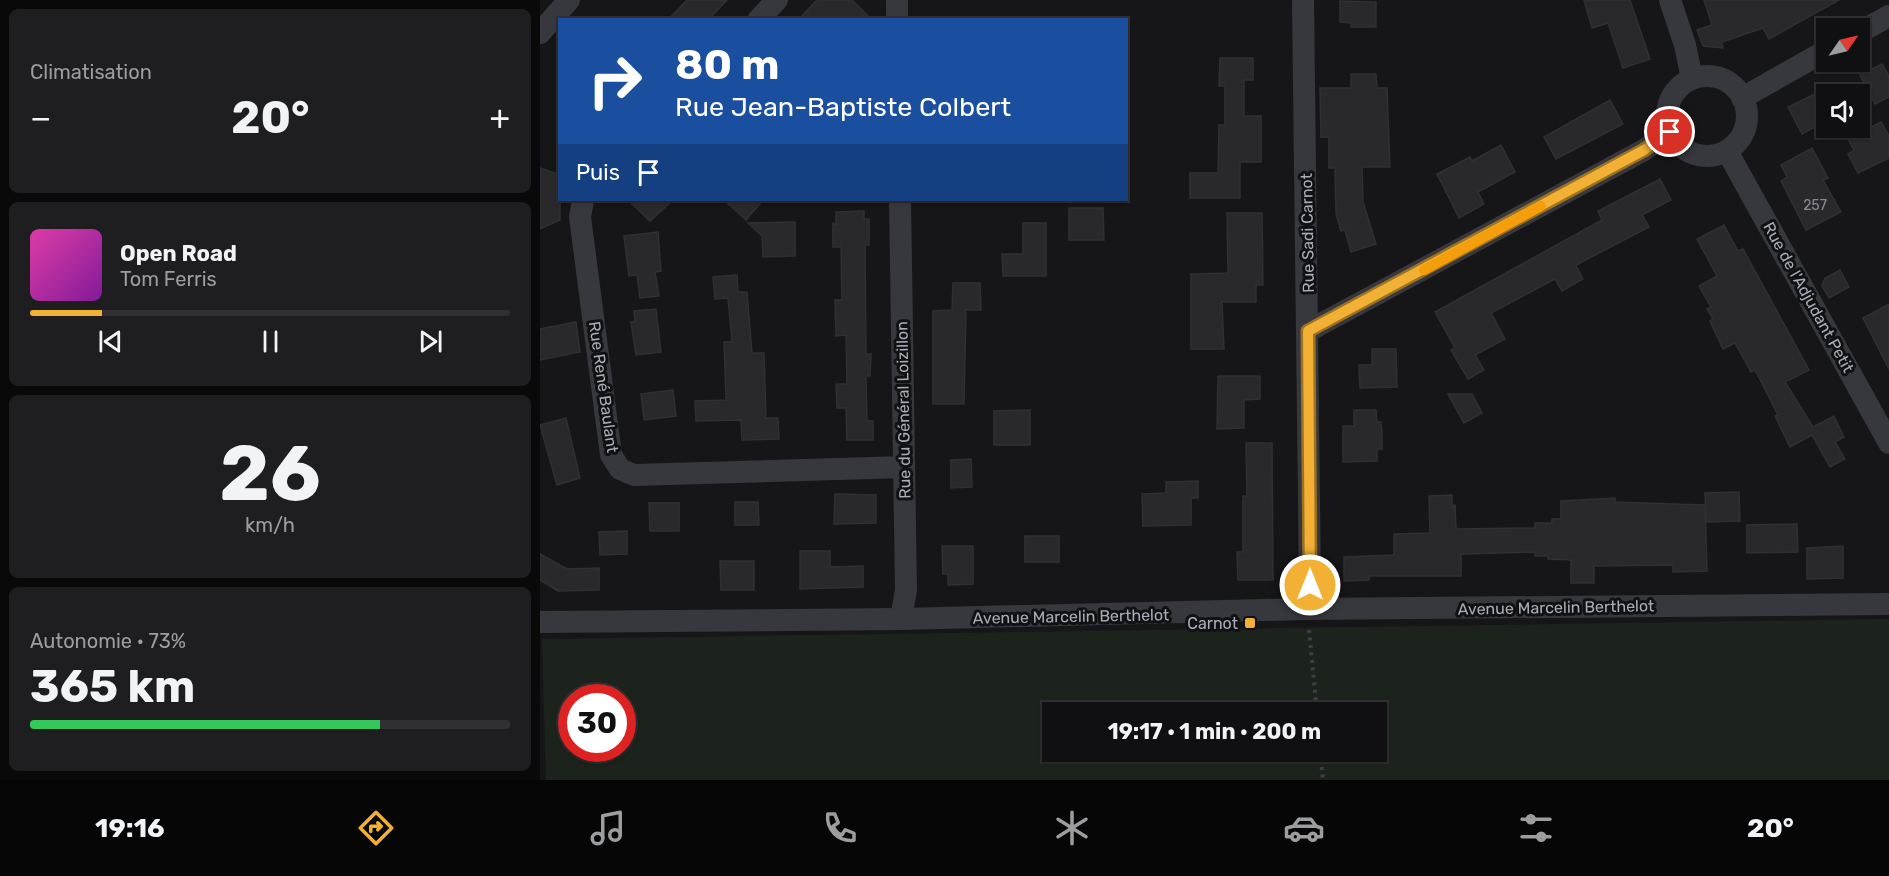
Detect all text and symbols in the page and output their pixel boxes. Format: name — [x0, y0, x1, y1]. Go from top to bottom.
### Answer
north arrow — [1816, 18, 1870, 72]
map controls — [1816, 18, 1870, 138]
text: 80 m — [675, 40, 779, 90]
icon: right — [576, 42, 654, 120]
text: Climatisation — [30, 60, 152, 84]
button: sound — [1816, 84, 1870, 138]
text: 20° — [231, 91, 310, 144]
text: Rue Jean-Baptiste Colbert — [675, 91, 1011, 123]
text: − — [30, 98, 51, 137]
text: + — [489, 98, 510, 137]
pin — [1644, 106, 1695, 157]
icon: arrive — [1653, 115, 1686, 148]
icon: arrive — [632, 156, 665, 189]
text: Puis — [576, 159, 620, 186]
street label: Rue Sadi Carnot — [1297, 173, 1318, 293]
house number: 257 — [1803, 197, 1827, 214]
street label: Rue de l'Adjudant Petit — [1759, 219, 1858, 376]
text: Open Road — [120, 240, 237, 267]
text: Tom Ferris — [120, 267, 217, 291]
street label: Rue René Baulant — [585, 320, 622, 454]
street label: Rue du Général Loizillon — [892, 321, 915, 499]
icon: previous — [94, 325, 127, 358]
icon: pause — [254, 325, 287, 358]
icon: next — [414, 325, 447, 358]
text: 26 — [219, 427, 321, 520]
text: km/h — [245, 513, 295, 537]
position arrow — [1278, 553, 1342, 617]
street label: Avenue Marcelin Berthelot — [1458, 596, 1654, 619]
street label: Avenue Marcelin Berthelot — [973, 605, 1169, 628]
place label: Carnot — [1187, 614, 1238, 633]
marker: Carnot — [1243, 616, 1257, 630]
text: Autonomie · 73% — [30, 629, 186, 653]
text: 365 km — [30, 660, 195, 713]
speed limit sign: 30 — [558, 684, 636, 762]
text: 19:17 · 1 min · 200 m — [1108, 718, 1321, 745]
icon: directions — [355, 807, 397, 849]
icon: music — [587, 807, 629, 849]
icon: phone — [819, 807, 861, 849]
icon: climate — [1051, 807, 1093, 849]
icon: car — [1283, 807, 1325, 849]
icon: filters — [1515, 807, 1557, 849]
text: 19:16 — [95, 812, 165, 844]
text: 20° — [1747, 812, 1794, 844]

